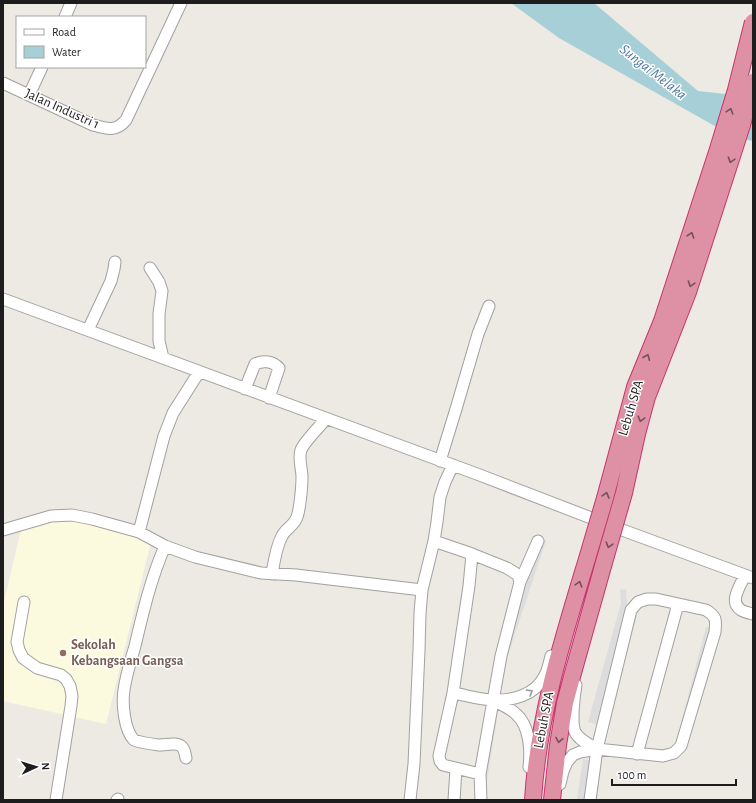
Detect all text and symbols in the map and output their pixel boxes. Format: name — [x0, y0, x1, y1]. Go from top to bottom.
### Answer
legend — [16, 16, 146, 68]
text: Road — [52, 26, 76, 38]
water label: Sungai Melaka — [617, 42, 689, 102]
text: Water — [52, 46, 81, 58]
street label: Jalan Industri 1 — [23, 86, 101, 132]
one-way arrow — [725, 108, 734, 115]
one-way arrow — [727, 156, 736, 163]
one-way arrow — [686, 231, 694, 238]
one-way arrow — [687, 280, 696, 287]
one-way arrow — [643, 354, 651, 361]
street label: Lebuh SPA — [616, 379, 646, 437]
one-way arrow — [638, 415, 646, 422]
one-way arrow — [601, 492, 610, 499]
one-way arrow — [605, 541, 614, 548]
one-way arrow — [574, 581, 583, 588]
place label: Sekolah Kebangsaan Gangsa — [71, 638, 184, 668]
marker: Sekolah Kebangsaan Gangsa — [58, 648, 68, 658]
one-way arrow — [526, 689, 533, 696]
street label: Lebuh SPA — [532, 691, 556, 749]
one-way arrow — [555, 737, 564, 743]
north arrow — [16, 747, 56, 787]
scale bar — [612, 761, 736, 787]
text: N — [40, 762, 51, 771]
text: 100 m — [618, 769, 646, 781]

